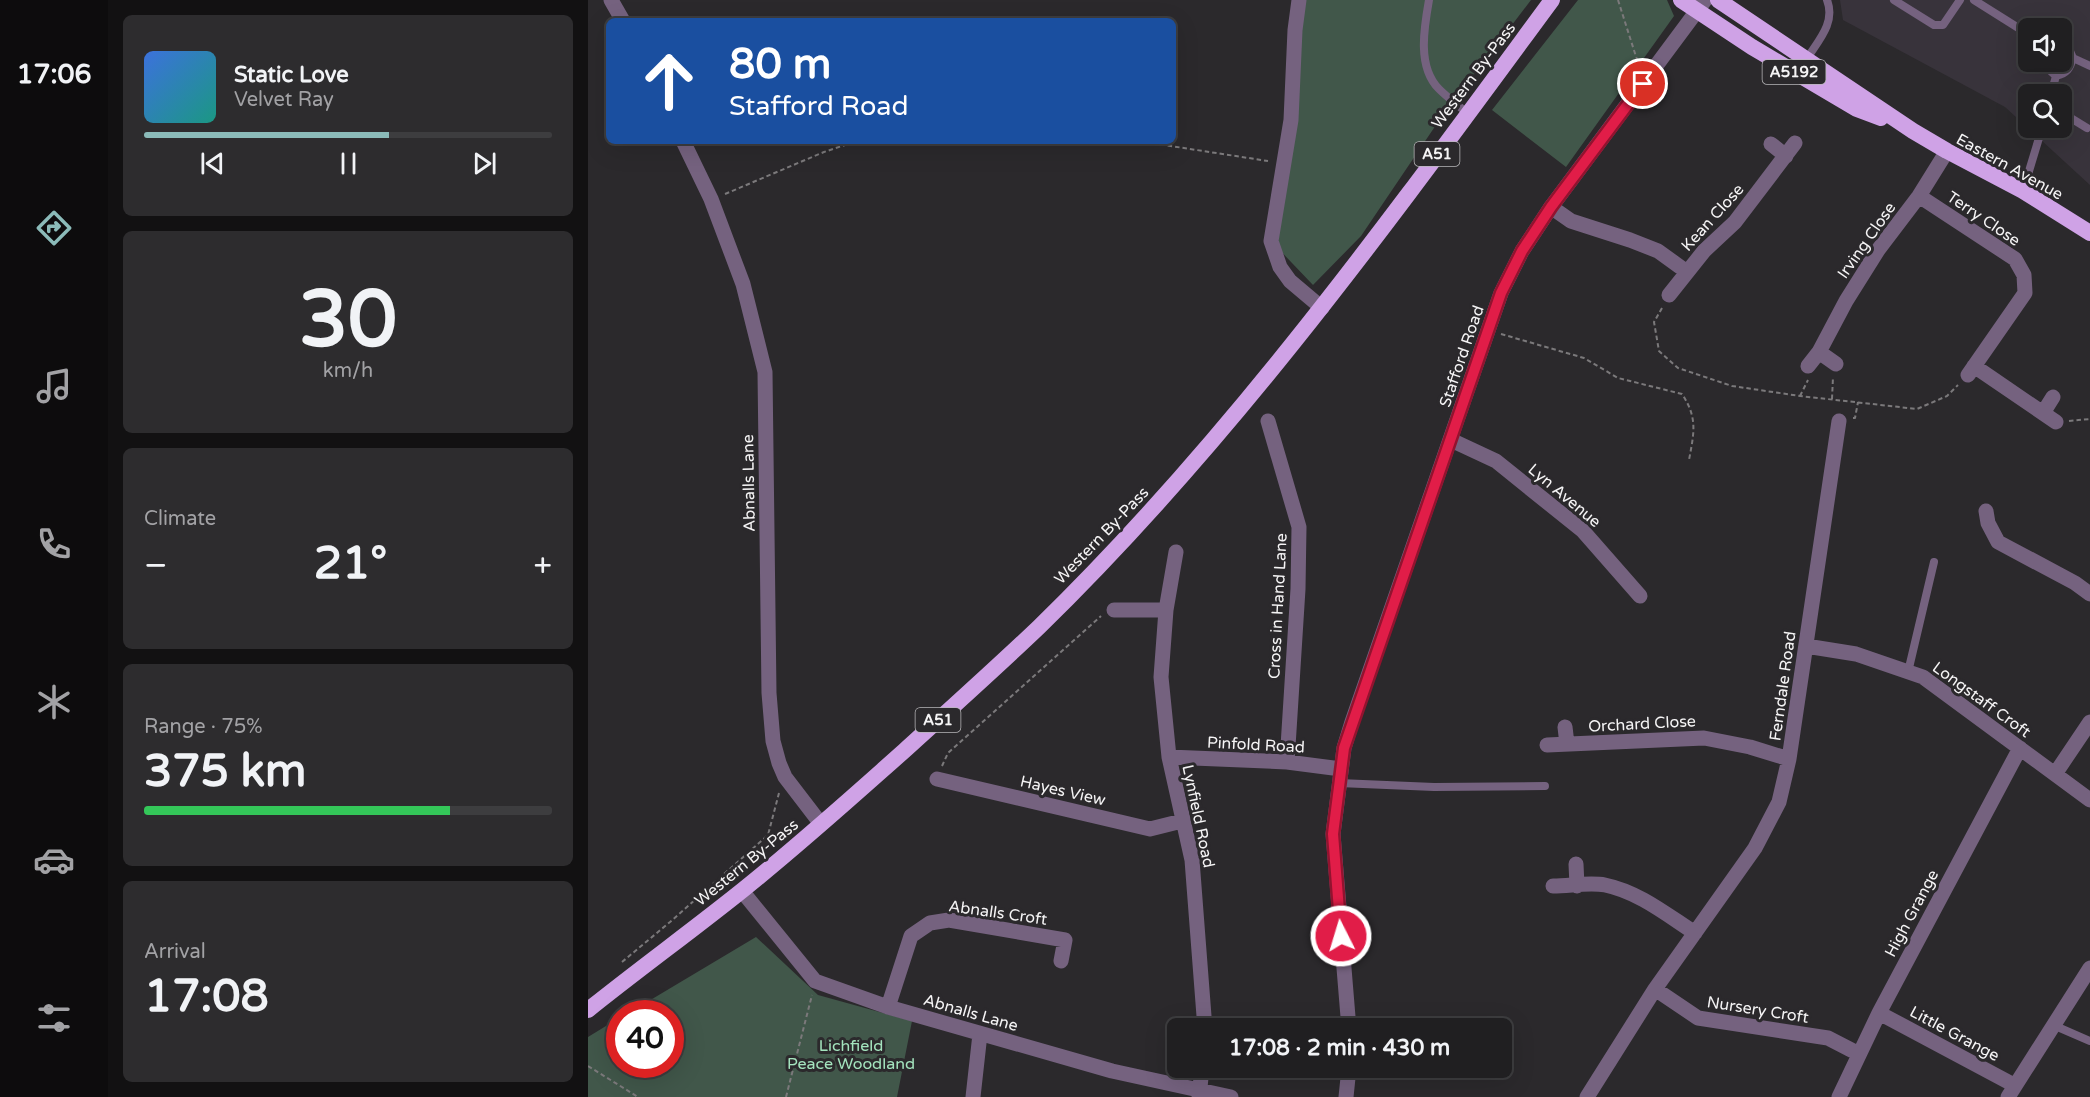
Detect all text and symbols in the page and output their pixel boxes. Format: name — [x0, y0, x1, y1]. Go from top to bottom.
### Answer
map controls — [2018, 18, 2072, 138]
button: sound — [2018, 18, 2072, 72]
street label: Western By-Pass — [1427, 19, 1520, 133]
text: 80 m — [729, 39, 831, 90]
icon: ahead — [630, 42, 708, 120]
text: 17:06 — [17, 58, 91, 91]
pin — [1617, 58, 1668, 109]
road number: A5192 — [1762, 60, 1826, 84]
text: Static Love — [234, 62, 349, 88]
icon: arrive — [1626, 67, 1659, 100]
button: search — [2018, 84, 2072, 138]
text: Velvet Ray — [234, 88, 334, 112]
text: Stafford Road — [729, 90, 909, 123]
street label: Eastern Avenue — [1953, 129, 2066, 204]
road number: A51 — [1414, 142, 1460, 166]
icon: previous — [196, 147, 229, 180]
icon: pause — [332, 147, 365, 180]
icon: next — [468, 147, 501, 180]
street label: Kean Close — [1677, 180, 1748, 256]
street label: Terry Close — [1943, 187, 2024, 251]
street label: Irving Close — [1833, 199, 1900, 283]
icon: directions — [33, 207, 75, 249]
text: 30 — [299, 273, 397, 367]
street label: Stafford Road — [1435, 303, 1489, 410]
text: km/h — [323, 359, 373, 383]
icon: music — [33, 365, 75, 407]
street label: Abnalls Lane — [738, 434, 760, 532]
street label: Lyn Avenue — [1524, 460, 1605, 532]
street label: Western By-Pass — [1050, 483, 1153, 589]
text: Climate — [144, 507, 216, 531]
icon: phone — [33, 523, 75, 565]
street label: Cross in Hand Lane — [1264, 533, 1292, 680]
text: 21° — [314, 537, 387, 591]
text: − — [144, 546, 168, 585]
text: + — [533, 546, 552, 585]
street label: Ferndale Road — [1765, 630, 1801, 742]
street label: Longstaff Croft — [1928, 657, 2034, 742]
icon: climate — [33, 681, 75, 723]
road number: A51 — [916, 708, 960, 732]
street label: Orchard Close — [1588, 711, 1696, 737]
text: Range · 75% — [144, 715, 263, 739]
street label: Pinfold Road — [1207, 732, 1305, 758]
text: 375 km — [144, 745, 306, 799]
street label: Lynfield Road — [1177, 763, 1219, 870]
street label: Hayes View — [1018, 771, 1108, 811]
street label: Western By-Pass — [691, 815, 803, 911]
icon: car — [33, 839, 75, 881]
street label: High Grange — [1881, 866, 1943, 961]
street label: Abnalls Croft — [947, 896, 1048, 930]
position arrow — [1309, 904, 1373, 968]
text: Arrival — [144, 940, 206, 964]
text: 17:08 — [144, 970, 269, 1024]
street label: Abnalls Lane — [921, 990, 1020, 1036]
street label: Nursery Croft — [1706, 992, 1810, 1028]
icon: filters — [33, 997, 75, 1039]
speed limit sign: 40 — [606, 1000, 684, 1078]
street label: Little Grange — [1906, 1002, 2003, 1066]
text: 17:08 · 2 min · 430 m — [1229, 1035, 1450, 1061]
park label: Lichfield Peace Woodland — [787, 1036, 915, 1074]

